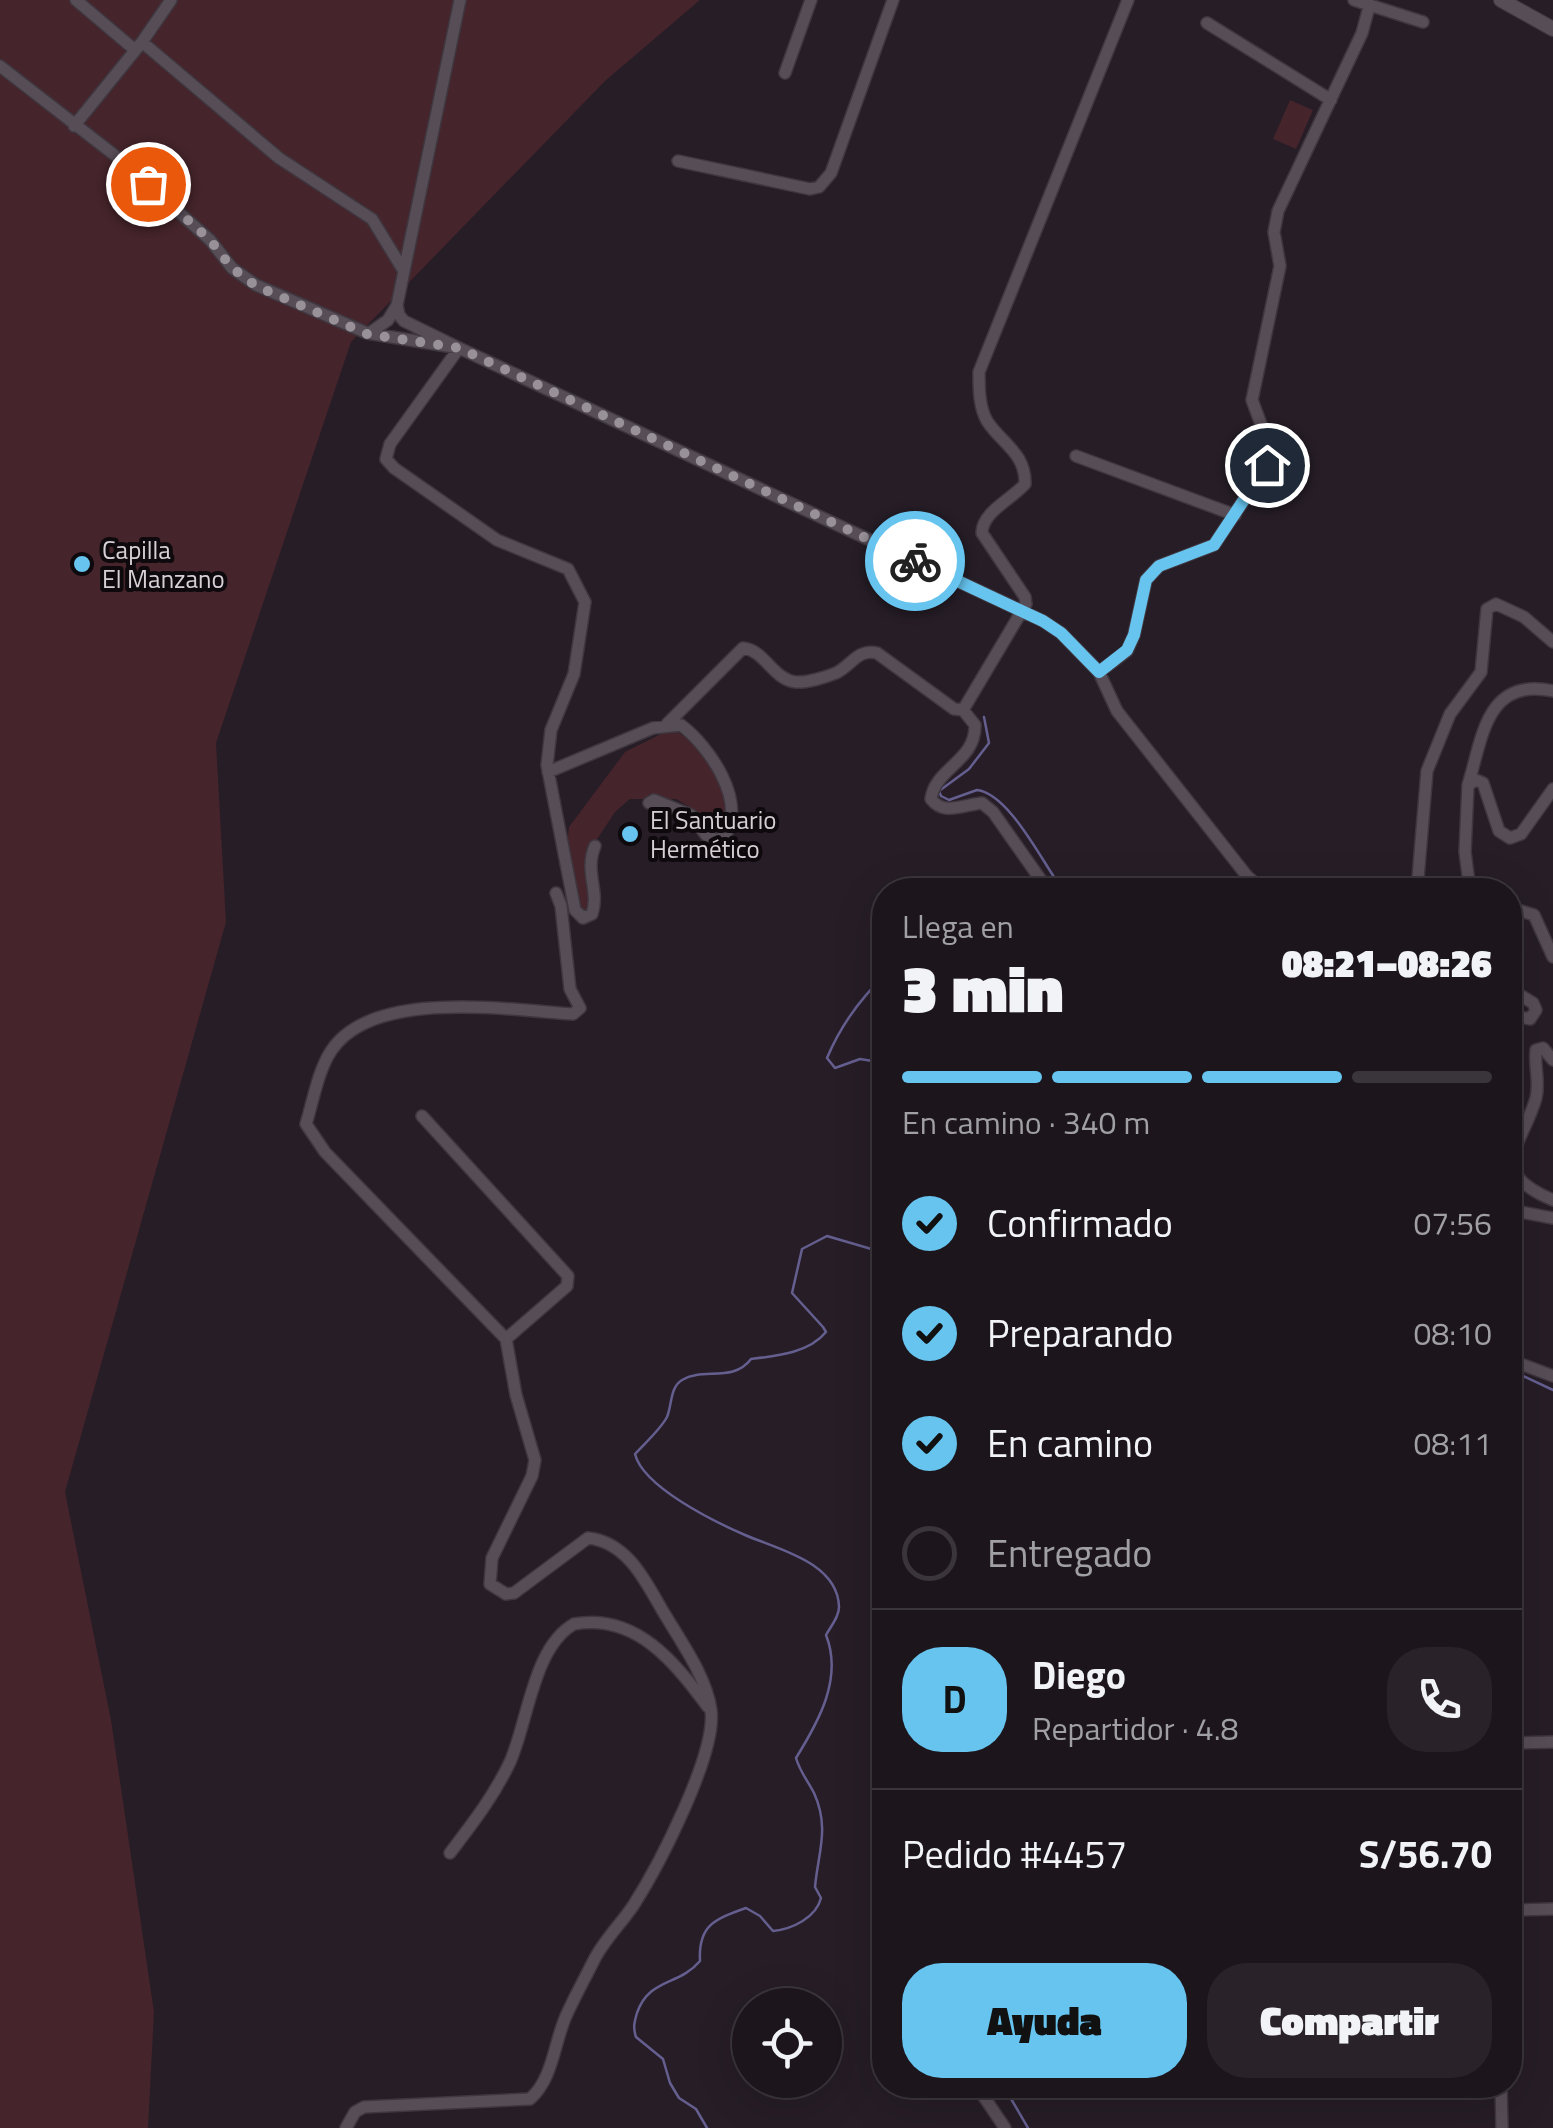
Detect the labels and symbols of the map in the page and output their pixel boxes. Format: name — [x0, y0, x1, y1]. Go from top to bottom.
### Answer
pin — [106, 142, 191, 227]
pin — [1225, 423, 1310, 508]
courier — [865, 511, 965, 611]
place label: Capilla El Manzano — [102, 531, 225, 598]
marker: Capilla El Manzano — [71, 553, 93, 575]
place label: El Santuario Hermético — [650, 801, 776, 868]
marker: El Santuario Hermético — [619, 823, 641, 845]

